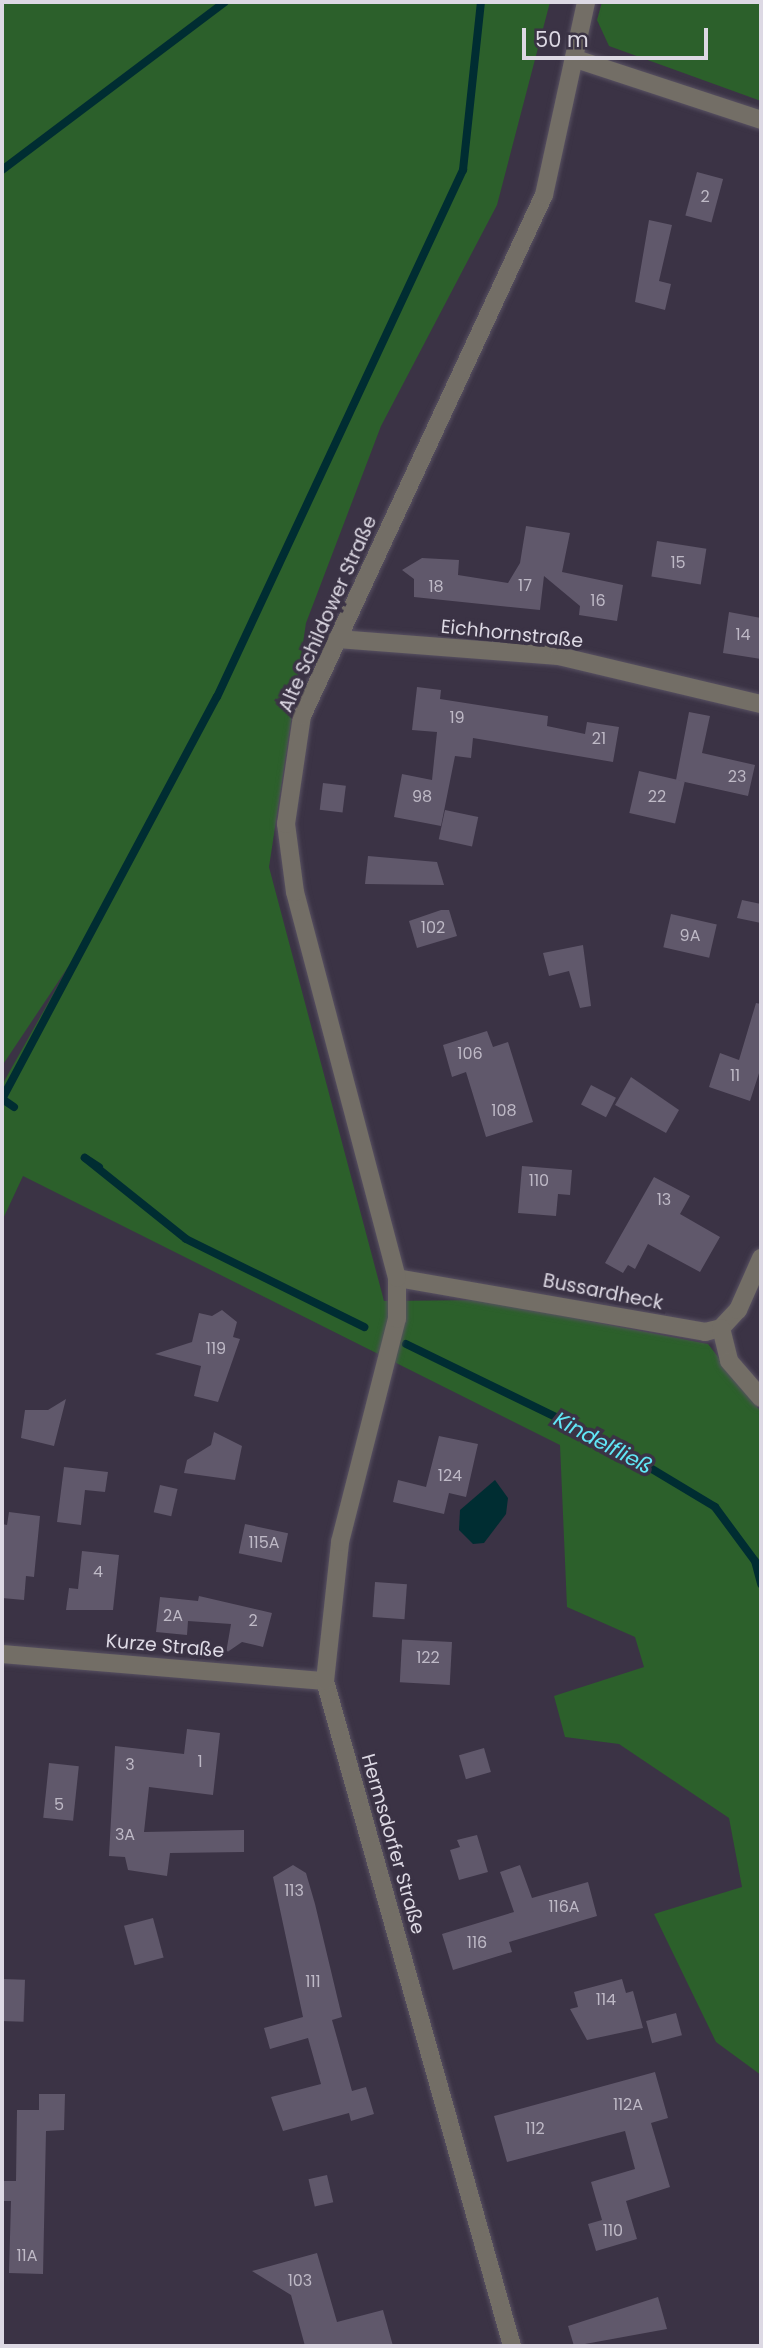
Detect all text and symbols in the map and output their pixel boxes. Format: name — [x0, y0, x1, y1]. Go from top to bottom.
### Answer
scale bar — [525, 14, 710, 58]
text: 50 m — [535, 25, 589, 54]
house number: 2 — [700, 187, 710, 207]
street label: Alte Schildower Straße — [274, 512, 382, 716]
house number: 15 — [670, 553, 686, 573]
house number: 17 — [518, 576, 532, 596]
house number: 18 — [428, 577, 444, 597]
house number: 16 — [590, 591, 606, 611]
street label: Eichhornstraße — [440, 615, 584, 653]
house number: 14 — [735, 625, 751, 645]
house number: 19 — [449, 708, 465, 728]
house number: 21 — [592, 729, 606, 749]
house number: 23 — [728, 767, 746, 787]
house number: 98 — [412, 787, 432, 807]
house number: 22 — [648, 787, 666, 807]
house number: 102 — [421, 918, 445, 938]
house number: 9A — [680, 926, 700, 946]
house number: 106 — [457, 1044, 483, 1064]
house number: 11 — [730, 1066, 740, 1086]
house number: 108 — [491, 1101, 517, 1121]
house number: 110 — [529, 1171, 549, 1191]
house number: 13 — [657, 1190, 671, 1210]
street label: Bussardheck — [541, 1269, 665, 1315]
house number: 119 — [206, 1339, 226, 1359]
water label: Kindelfließ — [550, 1407, 656, 1479]
house number: 124 — [438, 1466, 462, 1486]
house number: 115A — [248, 1533, 280, 1553]
house number: 4 — [93, 1562, 103, 1582]
house number: 2A — [163, 1606, 183, 1626]
house number: 2 — [248, 1611, 258, 1631]
street label: Kurze Straße — [105, 1629, 225, 1663]
house number: 122 — [416, 1648, 440, 1668]
street label: Hermsdorfer Straße — [356, 1751, 430, 1937]
house number: 1 — [197, 1752, 203, 1772]
house number: 3 — [125, 1755, 135, 1775]
house number: 5 — [54, 1795, 64, 1815]
house number: 3A — [115, 1825, 135, 1845]
house number: 113 — [284, 1881, 304, 1901]
house number: 116A — [548, 1897, 580, 1917]
house number: 116 — [467, 1933, 487, 1953]
house number: 111 — [305, 1972, 321, 1992]
house number: 114 — [596, 1990, 616, 2010]
house number: 112A — [613, 2095, 643, 2115]
house number: 112 — [525, 2119, 545, 2139]
house number: 110 — [603, 2221, 623, 2241]
house number: 11A — [16, 2246, 38, 2266]
house number: 103 — [288, 2271, 312, 2291]

